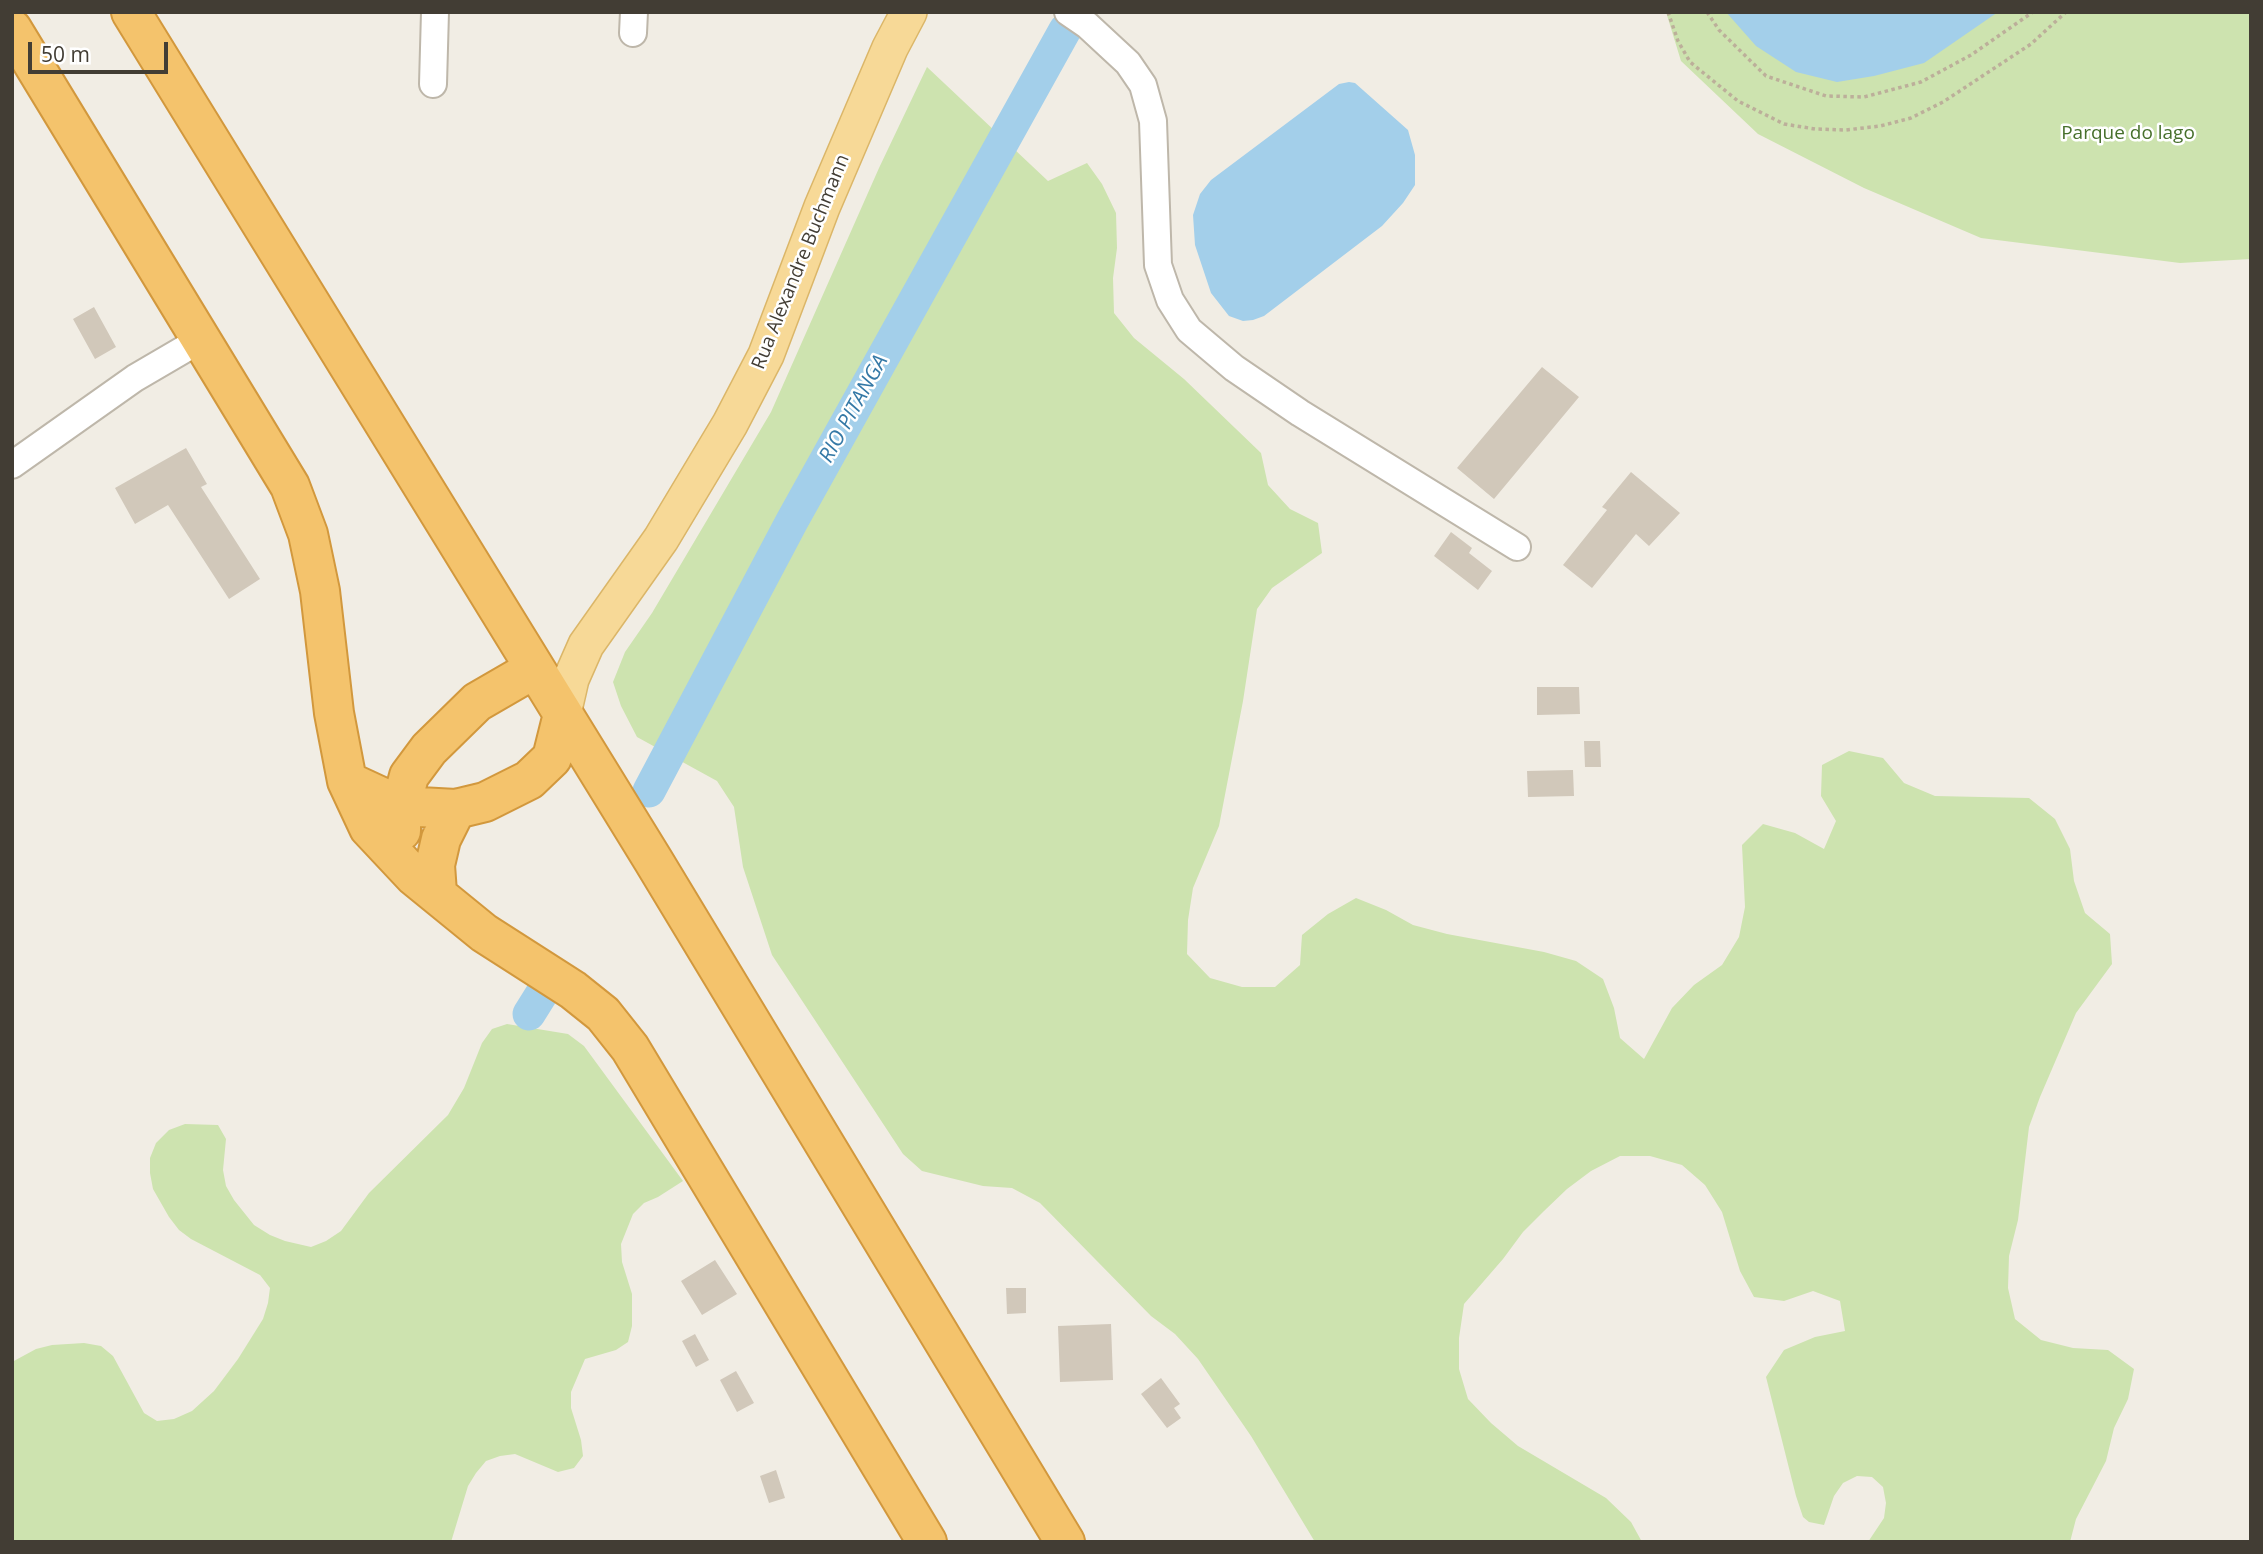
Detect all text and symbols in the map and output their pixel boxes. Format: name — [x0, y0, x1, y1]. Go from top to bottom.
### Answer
scale bar — [32, 28, 172, 72]
text: 50 m — [41, 40, 90, 68]
park label: Parque do lago — [2061, 123, 2195, 145]
street label: Rua Alexandre Buchmann — [747, 151, 855, 373]
water label: RIO PITANGA — [814, 351, 894, 467]

